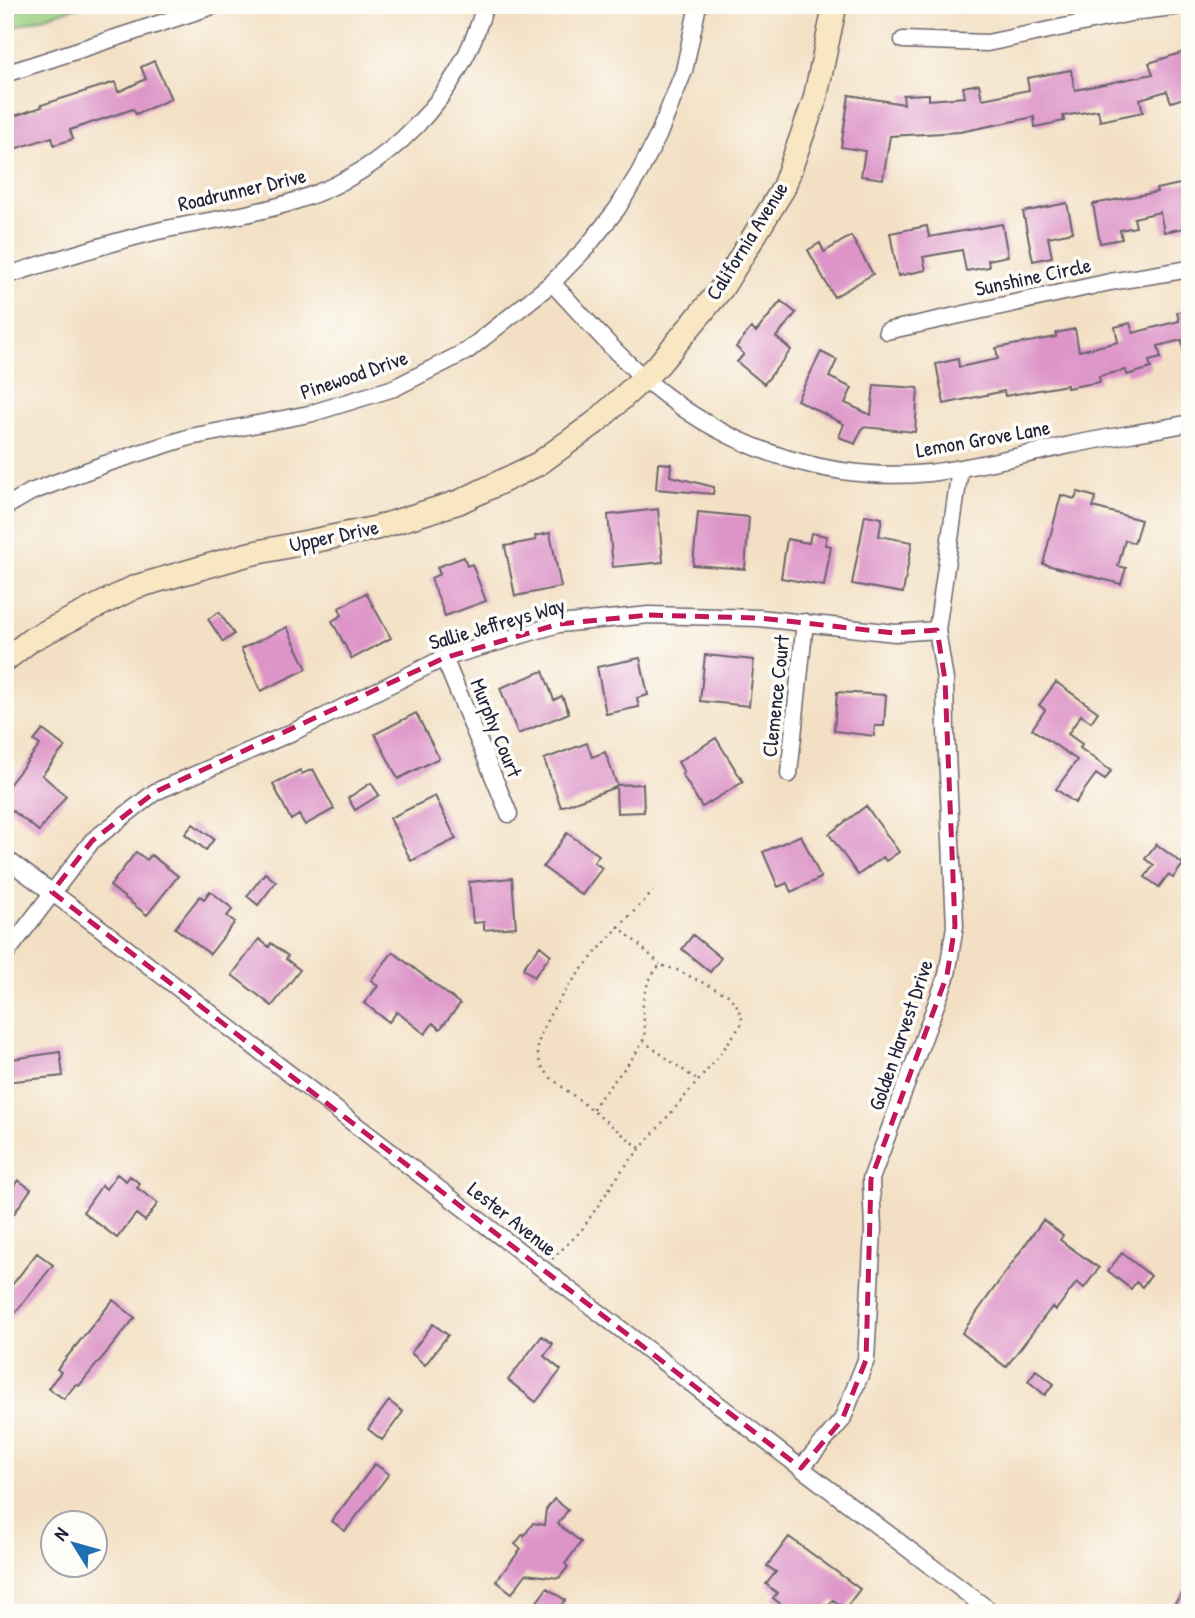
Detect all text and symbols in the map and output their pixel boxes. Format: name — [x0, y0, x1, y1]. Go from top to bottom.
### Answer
street label: Roadrunner Drive — [175, 161, 309, 218]
street label: California Avenue — [699, 176, 795, 306]
street label: Sunshine Circle — [972, 250, 1094, 303]
street label: Pinewood Drive — [296, 343, 411, 406]
street label: Lemon Grove Lane — [914, 412, 1052, 465]
street label: Upper Drive — [287, 512, 381, 559]
street label: Sallie Jeffreys Way — [425, 590, 568, 657]
street label: Clemence Court — [755, 633, 796, 758]
street label: Murphy Court — [464, 674, 530, 782]
street label: Golden Harvest Drive — [861, 956, 940, 1114]
street label: Lester Avenue — [462, 1175, 563, 1263]
north arrow — [38, 1510, 108, 1580]
text: N — [47, 1522, 74, 1546]

